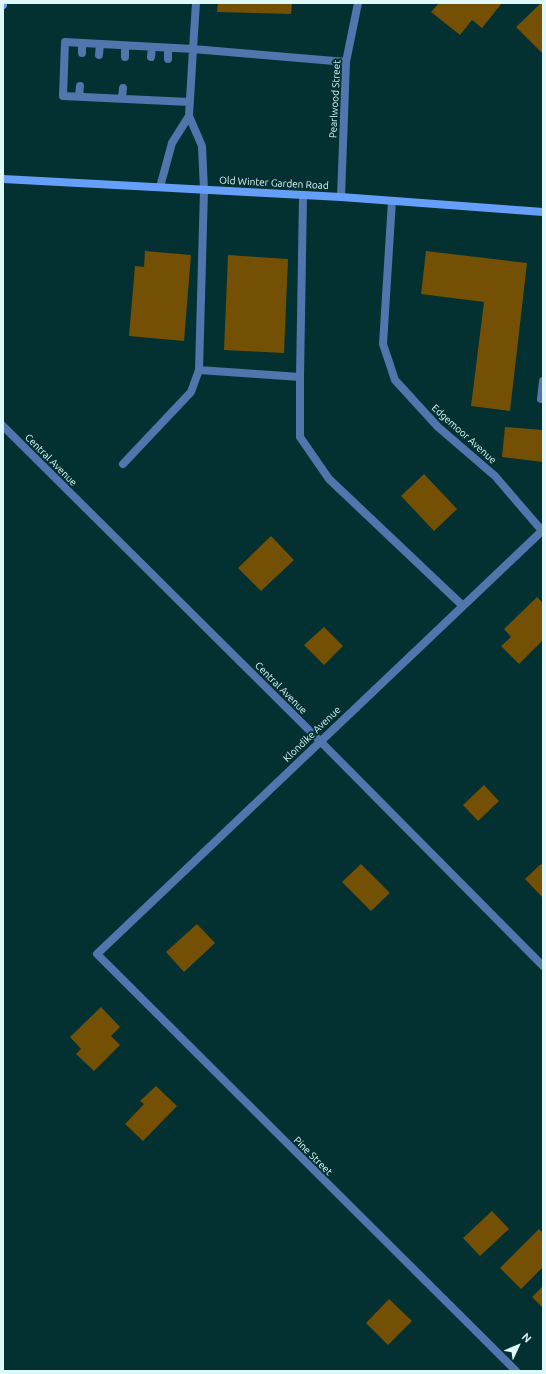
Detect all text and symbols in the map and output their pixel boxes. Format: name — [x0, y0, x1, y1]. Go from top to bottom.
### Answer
street label: Pearlwood Street — [327, 60, 343, 138]
street label: Old Winter Garden Road — [219, 174, 329, 192]
street label: Edgemoor Avenue — [429, 402, 499, 466]
street label: Central Avenue — [22, 431, 80, 489]
street label: Central Avenue — [252, 659, 310, 717]
street label: Klondike Avenue — [281, 704, 343, 764]
street label: Pine Street — [291, 1134, 335, 1178]
north arrow — [498, 1326, 538, 1366]
text: N — [519, 1331, 534, 1345]

